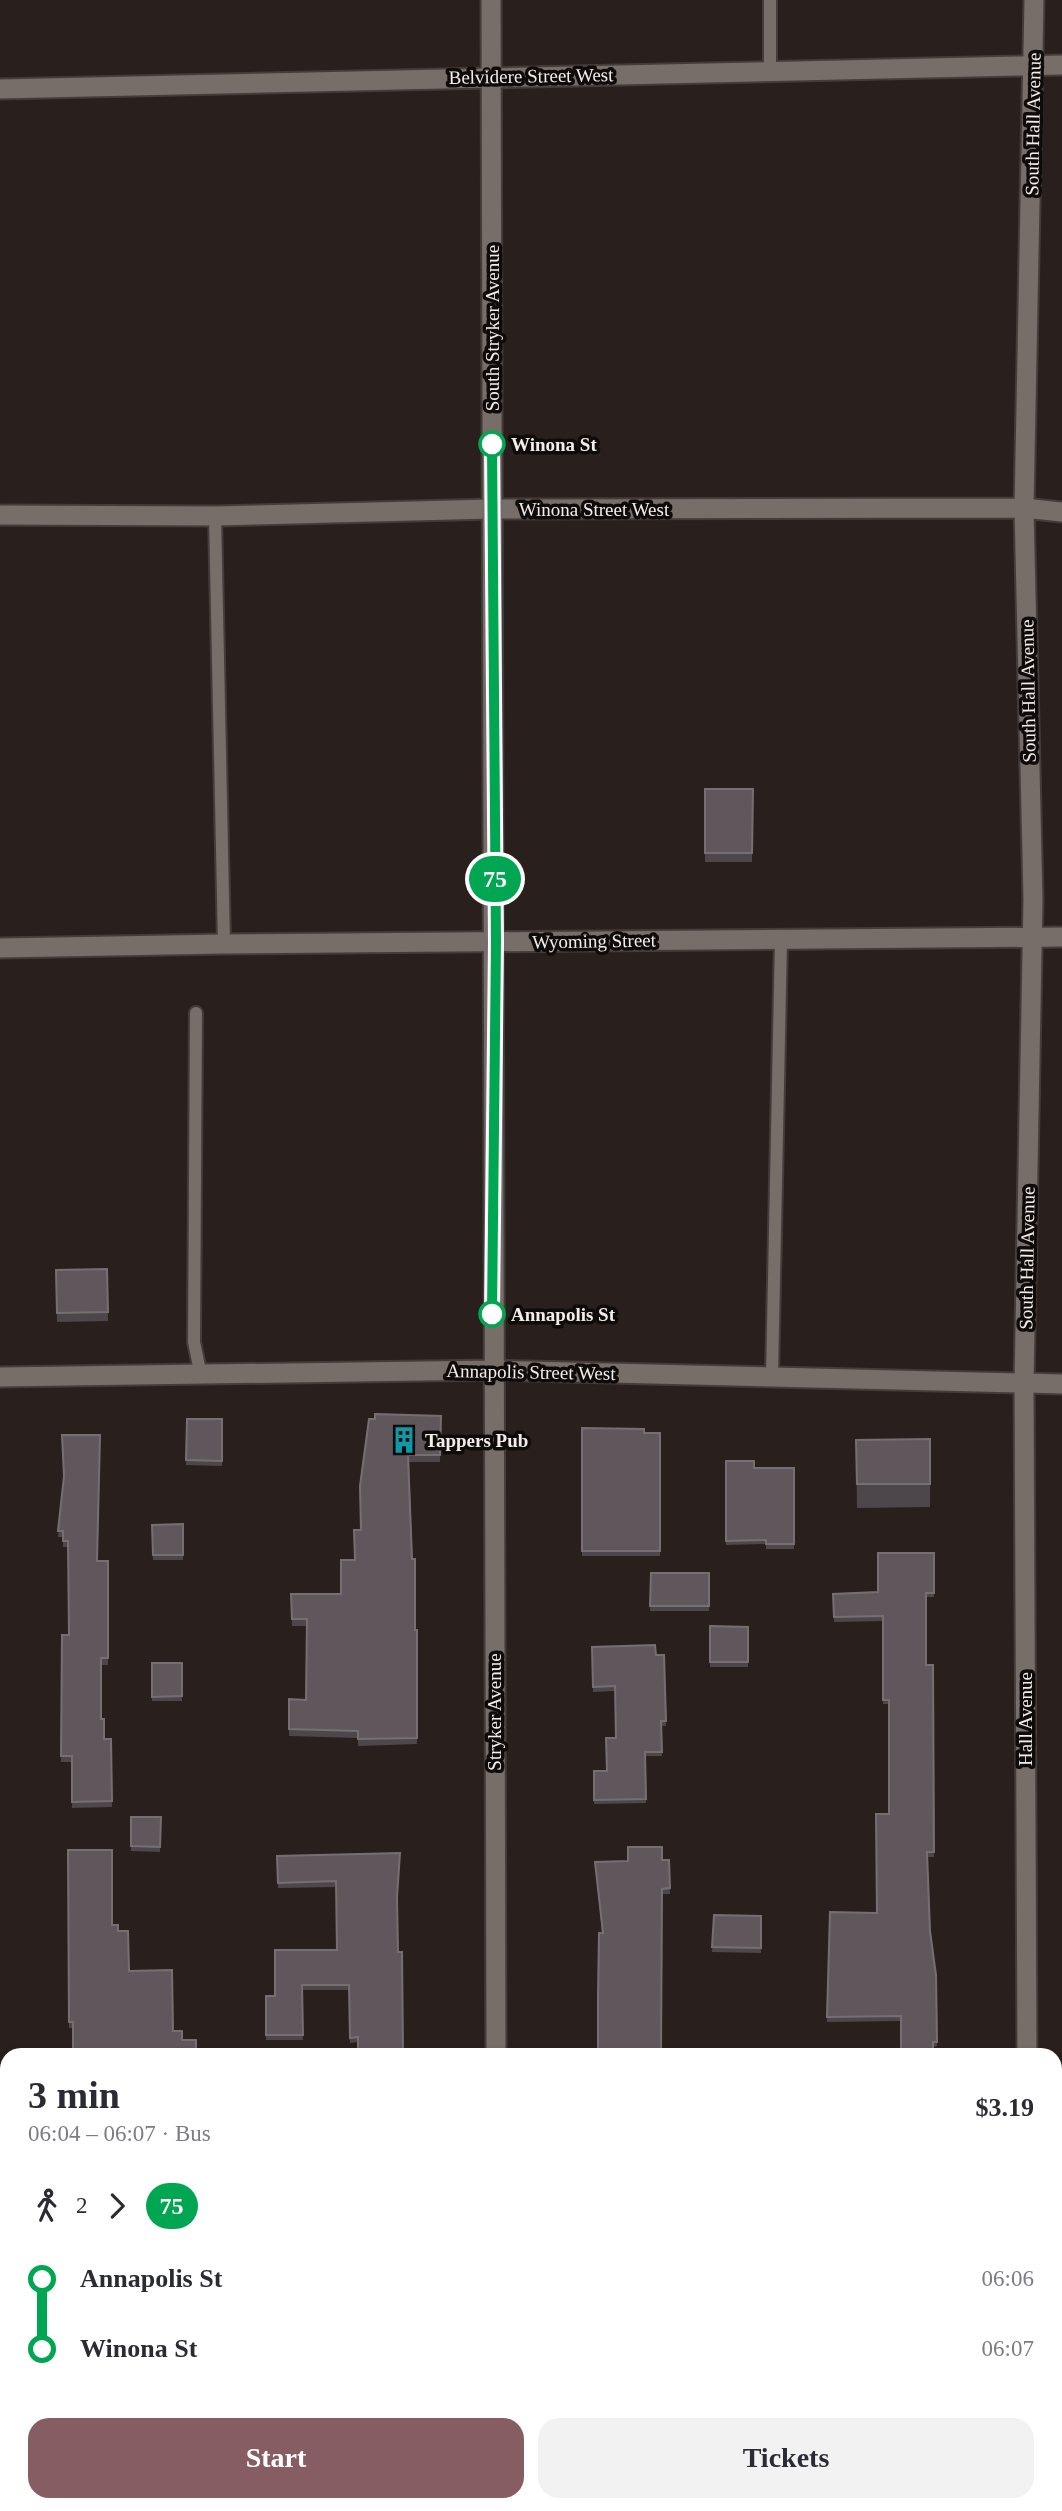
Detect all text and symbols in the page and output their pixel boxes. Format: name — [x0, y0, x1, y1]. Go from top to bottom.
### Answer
street label: South Hall Avenue — [1021, 52, 1045, 196]
street label: Belvidere Street West — [448, 64, 614, 88]
street label: South Stryker Avenue — [482, 245, 503, 411]
marker: Winona St — [479, 431, 505, 457]
place label: Winona St — [511, 434, 597, 455]
street label: Winona Street West — [519, 499, 670, 520]
street label: South Hall Avenue — [1016, 619, 1040, 763]
line badge: 75 — [463, 856, 526, 902]
text: 75 — [483, 866, 507, 892]
street label: Wyoming Street — [532, 929, 657, 953]
street label: South Hall Avenue — [1015, 1186, 1039, 1330]
marker: Annapolis St — [479, 1301, 505, 1327]
place label: Annapolis St — [511, 1304, 616, 1325]
street label: Annapolis Street West — [446, 1360, 616, 1384]
building icon: Tappers Pub — [389, 1425, 419, 1455]
place label: Tappers Pub — [425, 1430, 528, 1451]
street label: Stryker Avenue — [484, 1653, 505, 1771]
street label: Hall Avenue — [1015, 1672, 1036, 1766]
text: 3 min — [28, 2074, 120, 2116]
text: $3.19 — [976, 2093, 1034, 2122]
text: 06:04 – 06:07 · Bus — [28, 2121, 211, 2146]
icon: walk — [28, 2187, 66, 2225]
icon: forward — [98, 2187, 136, 2225]
text: 2 — [76, 2193, 88, 2218]
text: 75 — [160, 2193, 184, 2219]
text: Annapolis St — [80, 2264, 222, 2293]
text: 06:06 — [982, 2266, 1034, 2291]
text: Winona St — [80, 2334, 197, 2363]
text: 06:07 — [982, 2336, 1034, 2361]
button: Start — [28, 2418, 524, 2498]
button: Tickets — [538, 2418, 1034, 2498]

